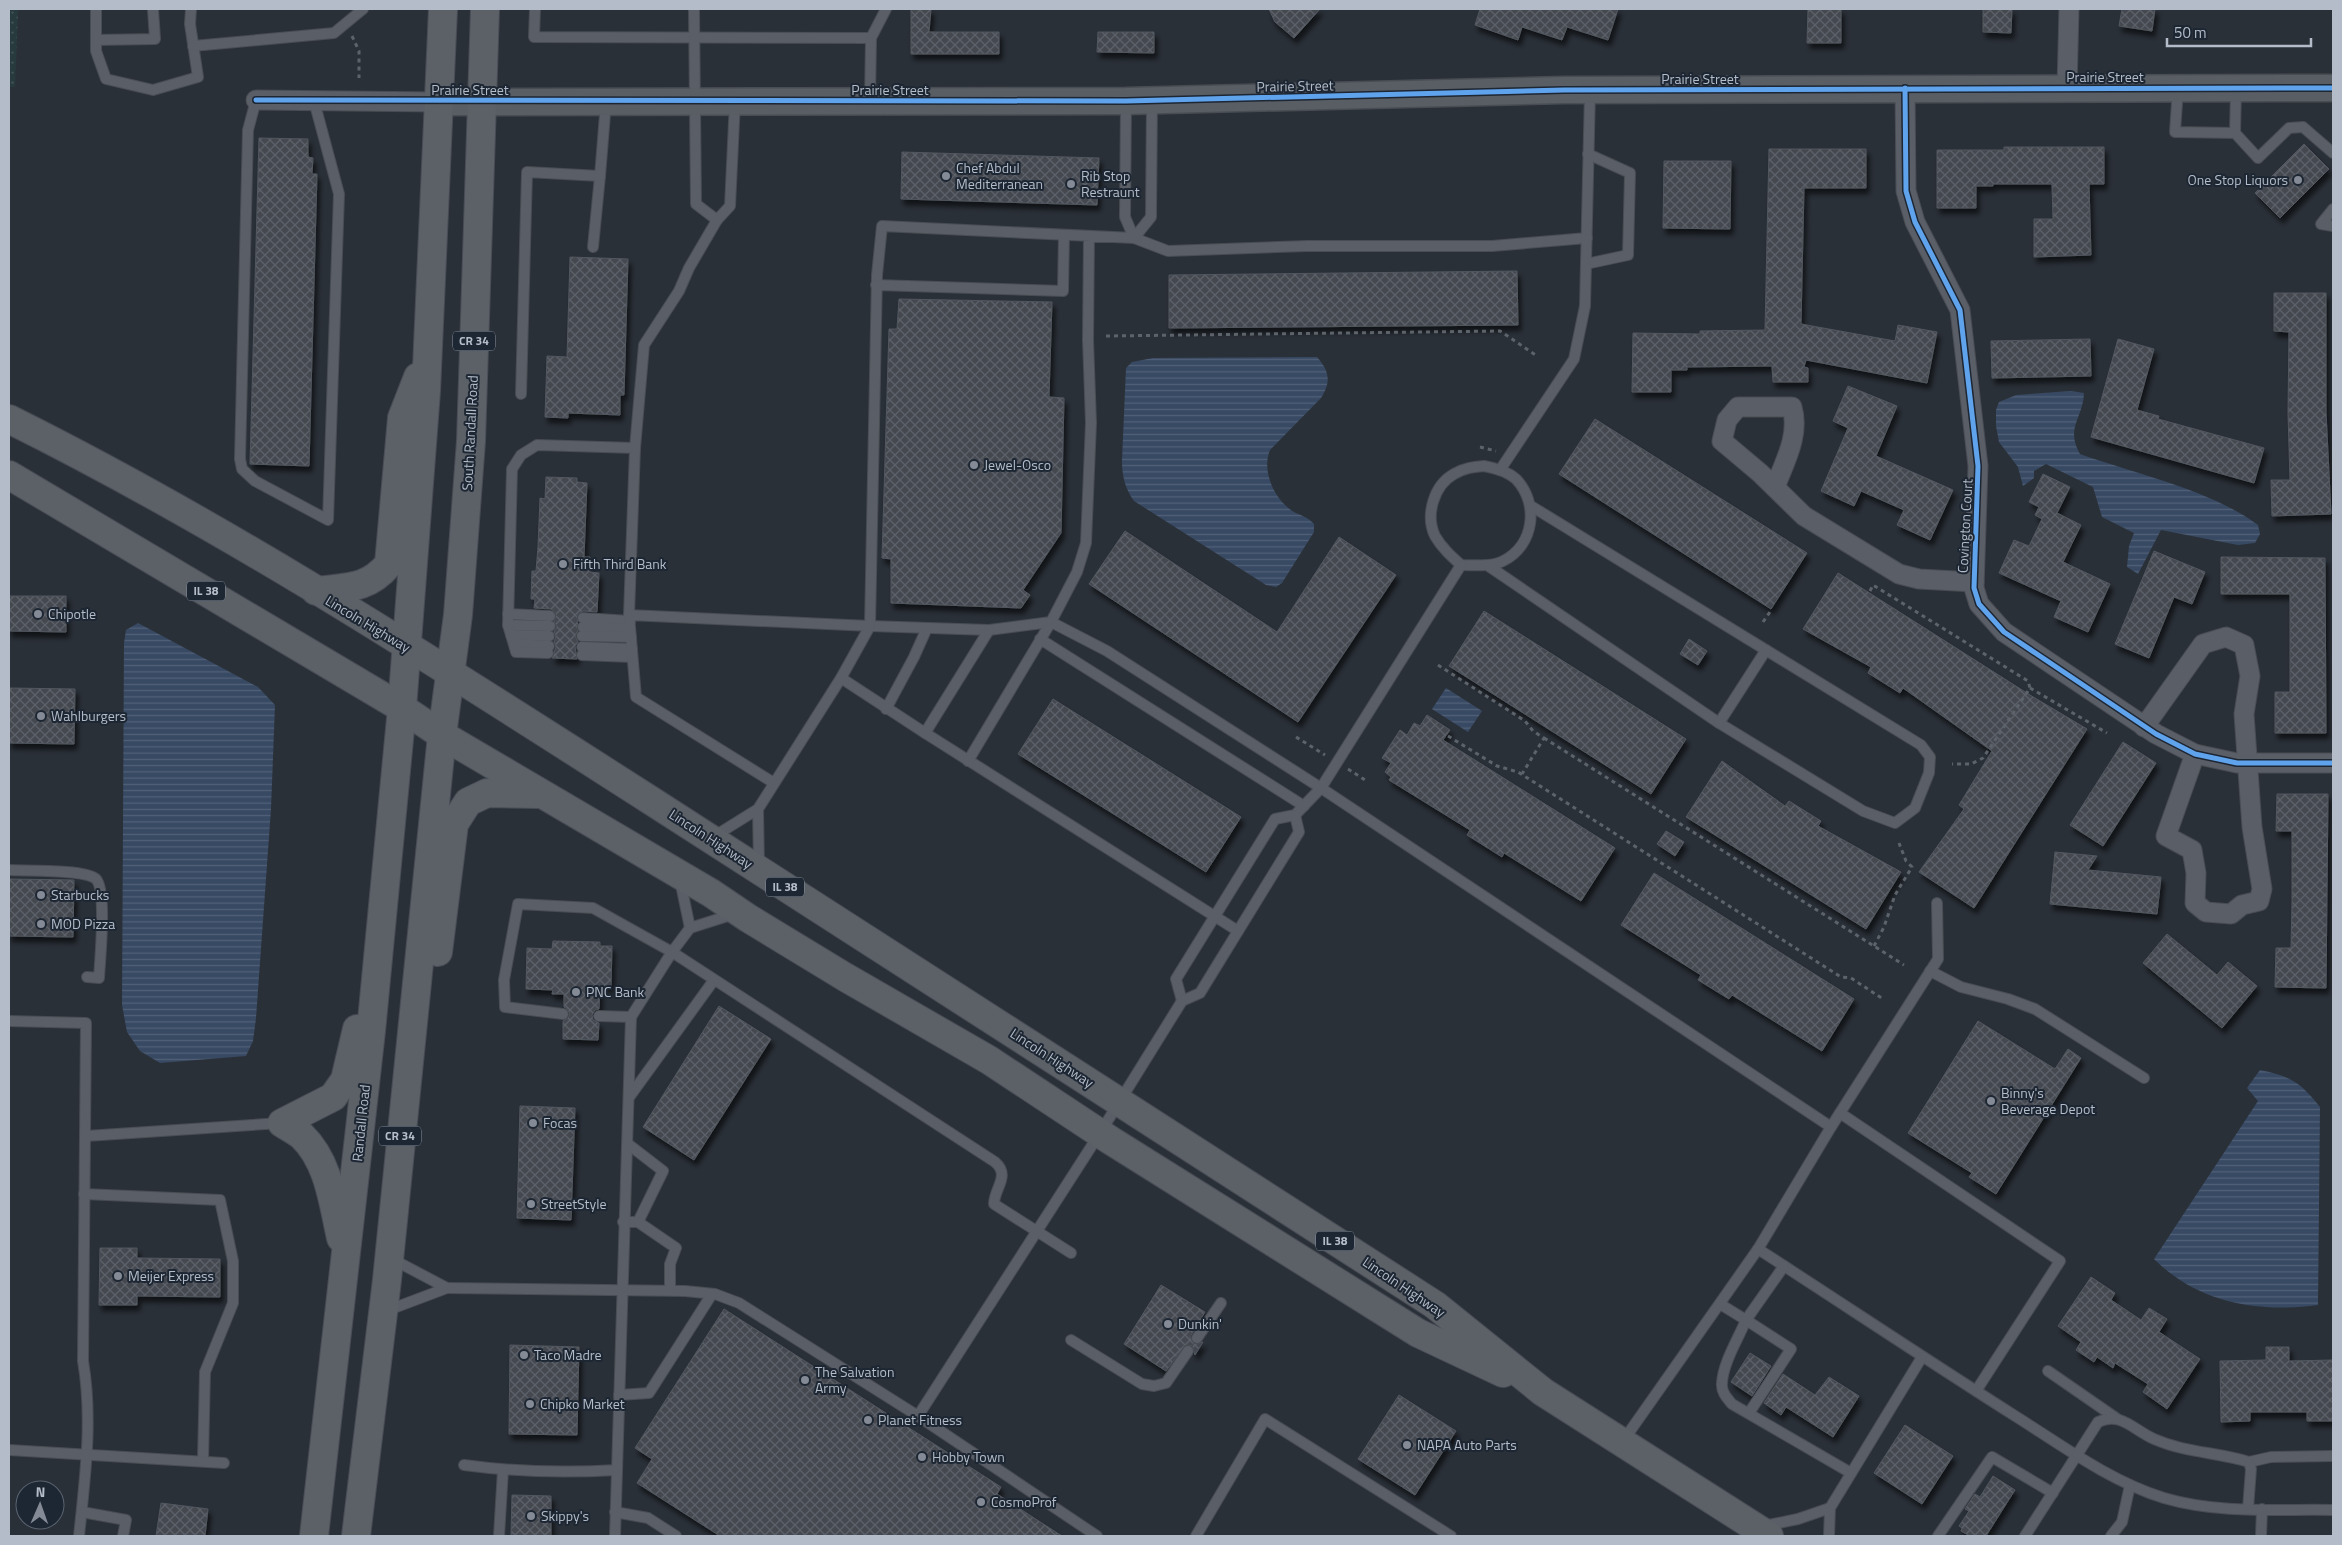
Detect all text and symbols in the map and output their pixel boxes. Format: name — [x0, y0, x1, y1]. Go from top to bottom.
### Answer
scale bar — [2167, 15, 2311, 47]
text: 50 m — [2174, 21, 2207, 44]
street label: Prairie Street — [2066, 66, 2144, 87]
street label: Prairie Street — [1661, 68, 1739, 89]
street label: Prairie Street — [1256, 74, 1334, 97]
street label: Prairie Street — [431, 79, 509, 100]
street label: Prairie Street — [851, 79, 929, 100]
place label: Chef Abdul Mediterranean — [956, 157, 1043, 194]
place label: Rib Stop Restraunt — [1081, 165, 1140, 202]
place label: One Stop Liquors — [2188, 169, 2288, 190]
marker: Chef Abdul Mediterranean — [940, 170, 952, 182]
marker: One Stop Liquors — [2292, 174, 2304, 186]
marker: Rib Stop Restraunt — [1065, 178, 1077, 190]
road number: CR 34 — [453, 332, 495, 351]
street label: South Randall Road — [456, 375, 483, 491]
place label: Jewel-Osco — [984, 454, 1051, 475]
marker: Jewel-Osco — [968, 459, 980, 471]
street label: Covington Court — [1952, 478, 1977, 574]
place label: Fifth Third Bank — [573, 553, 667, 574]
marker: Fifth Third Bank — [557, 558, 569, 570]
road number: IL 38 — [187, 582, 225, 600]
street label: Lincoln Highway — [322, 590, 415, 657]
place label: Chipotle — [48, 603, 96, 624]
marker: Chipotle — [32, 608, 44, 620]
place label: Wahlburgers — [51, 705, 126, 726]
marker: Wahlburgers — [35, 710, 47, 722]
street label: Lincoln Highway — [665, 804, 757, 874]
road number: IL 38 — [766, 878, 804, 896]
place label: Starbucks — [51, 884, 109, 905]
marker: Starbucks — [35, 889, 47, 901]
place label: MOD Pizza — [51, 913, 115, 934]
marker: MOD Pizza — [35, 918, 47, 930]
place label: PNC Bank — [586, 981, 645, 1002]
marker: PNC Bank — [570, 986, 582, 998]
street label: Lincoln Highway — [1006, 1023, 1098, 1093]
place label: Binny's Beverage Depot — [2001, 1082, 2095, 1119]
street label: Randall Road — [346, 1083, 375, 1163]
marker: Binny's Beverage Depot — [1985, 1095, 1997, 1107]
place label: Focas — [543, 1112, 577, 1133]
marker: Focas — [527, 1117, 539, 1129]
road number: CR 34 — [379, 1126, 421, 1146]
place label: StreetStyle — [541, 1193, 607, 1214]
marker: StreetStyle — [525, 1198, 537, 1210]
road number: IL 38 — [1316, 1232, 1354, 1250]
street label: Lincoln Highway — [1359, 1251, 1450, 1322]
place label: Meijer Express — [128, 1265, 214, 1286]
marker: Meijer Express — [112, 1270, 124, 1282]
place label: Dunkin' — [1178, 1313, 1222, 1334]
marker: Dunkin' — [1162, 1318, 1174, 1330]
place label: Taco Madre — [534, 1344, 602, 1365]
marker: Taco Madre — [518, 1349, 530, 1361]
place label: The Salvation Army — [815, 1361, 894, 1398]
marker: The Salvation Army — [799, 1374, 811, 1386]
place label: Chipko Market — [540, 1393, 625, 1414]
marker: Chipko Market — [524, 1398, 536, 1410]
place label: Planet Fitness — [878, 1409, 962, 1430]
marker: Planet Fitness — [862, 1414, 874, 1426]
place label: NAPA Auto Parts — [1417, 1434, 1517, 1455]
marker: NAPA Auto Parts — [1401, 1439, 1413, 1451]
place label: Hobby Town — [932, 1446, 1005, 1467]
marker: Hobby Town — [916, 1451, 928, 1463]
north arrow — [15, 1480, 65, 1530]
text: N — [35, 1481, 46, 1502]
place label: CosmoProf — [991, 1491, 1057, 1512]
marker: CosmoProf — [975, 1496, 987, 1508]
place label: Skippy's — [541, 1505, 589, 1526]
marker: Skippy's — [525, 1510, 537, 1522]

